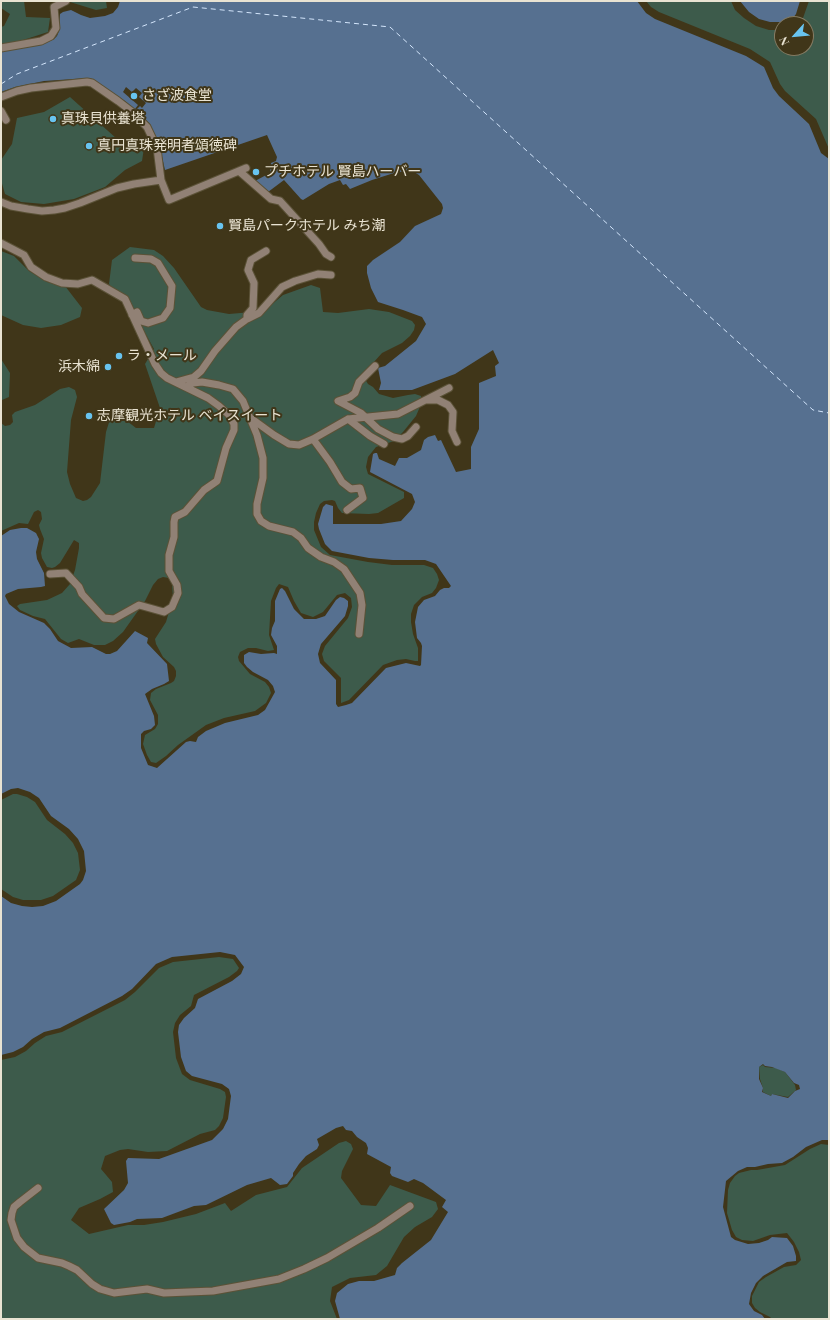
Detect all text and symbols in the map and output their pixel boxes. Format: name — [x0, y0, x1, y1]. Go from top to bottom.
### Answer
north arrow — [774, 16, 814, 56]
text: N — [775, 34, 792, 48]
place label: さざ波食堂 — [142, 88, 212, 104]
marker: さざ波食堂 — [129, 91, 139, 101]
place label: 真珠貝供養塔 — [61, 111, 145, 127]
marker: 真珠貝供養塔 — [48, 114, 58, 124]
place label: 真円真珠発明者頌徳碑 — [97, 138, 237, 154]
marker: 真円真珠発明者頌徳碑 — [84, 141, 94, 151]
place label: プチホテル 賢島ハーバー — [264, 164, 421, 180]
marker: プチホテル 賢島ハーバー — [251, 167, 261, 177]
place label: 賢島パークホテル みち潮 — [228, 218, 385, 234]
marker: 賢島パークホテル みち潮 — [215, 221, 225, 231]
place label: ラ・メール — [127, 348, 197, 364]
marker: ラ・メール — [114, 351, 124, 361]
place label: 浜木綿 — [58, 359, 100, 375]
marker: 浜木綿 — [103, 362, 113, 372]
place label: 志摩観光ホテル ベイスイート — [97, 408, 282, 424]
marker: 志摩観光ホテル ベイスイート — [84, 411, 94, 421]

